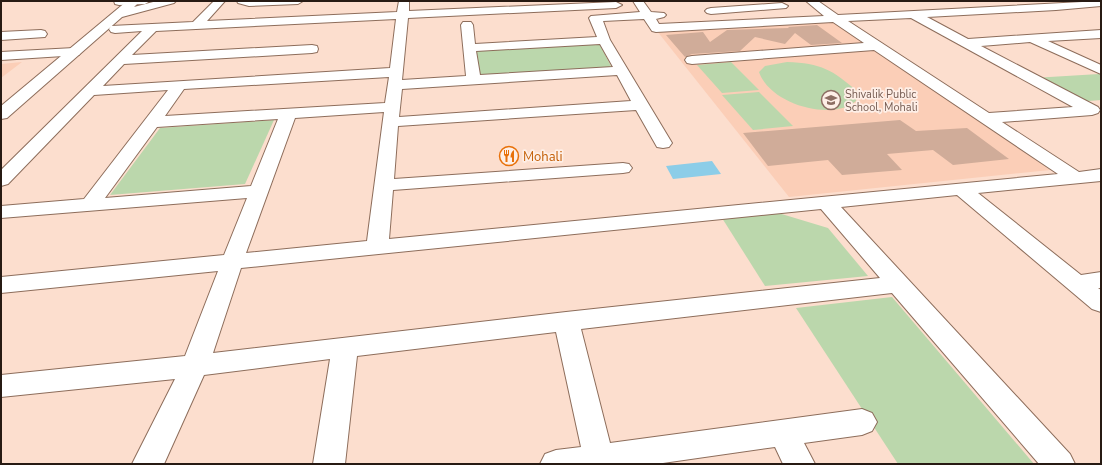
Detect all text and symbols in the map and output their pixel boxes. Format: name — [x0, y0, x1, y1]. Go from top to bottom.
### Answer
place label: Shivalik Public School, Mohali — [845, 87, 917, 115]
school or university icon: Shivalik Public School, Mohali — [820, 89, 842, 111]
restaurant icon: Mohali — [498, 145, 520, 167]
place label: Mohali — [523, 148, 562, 166]

